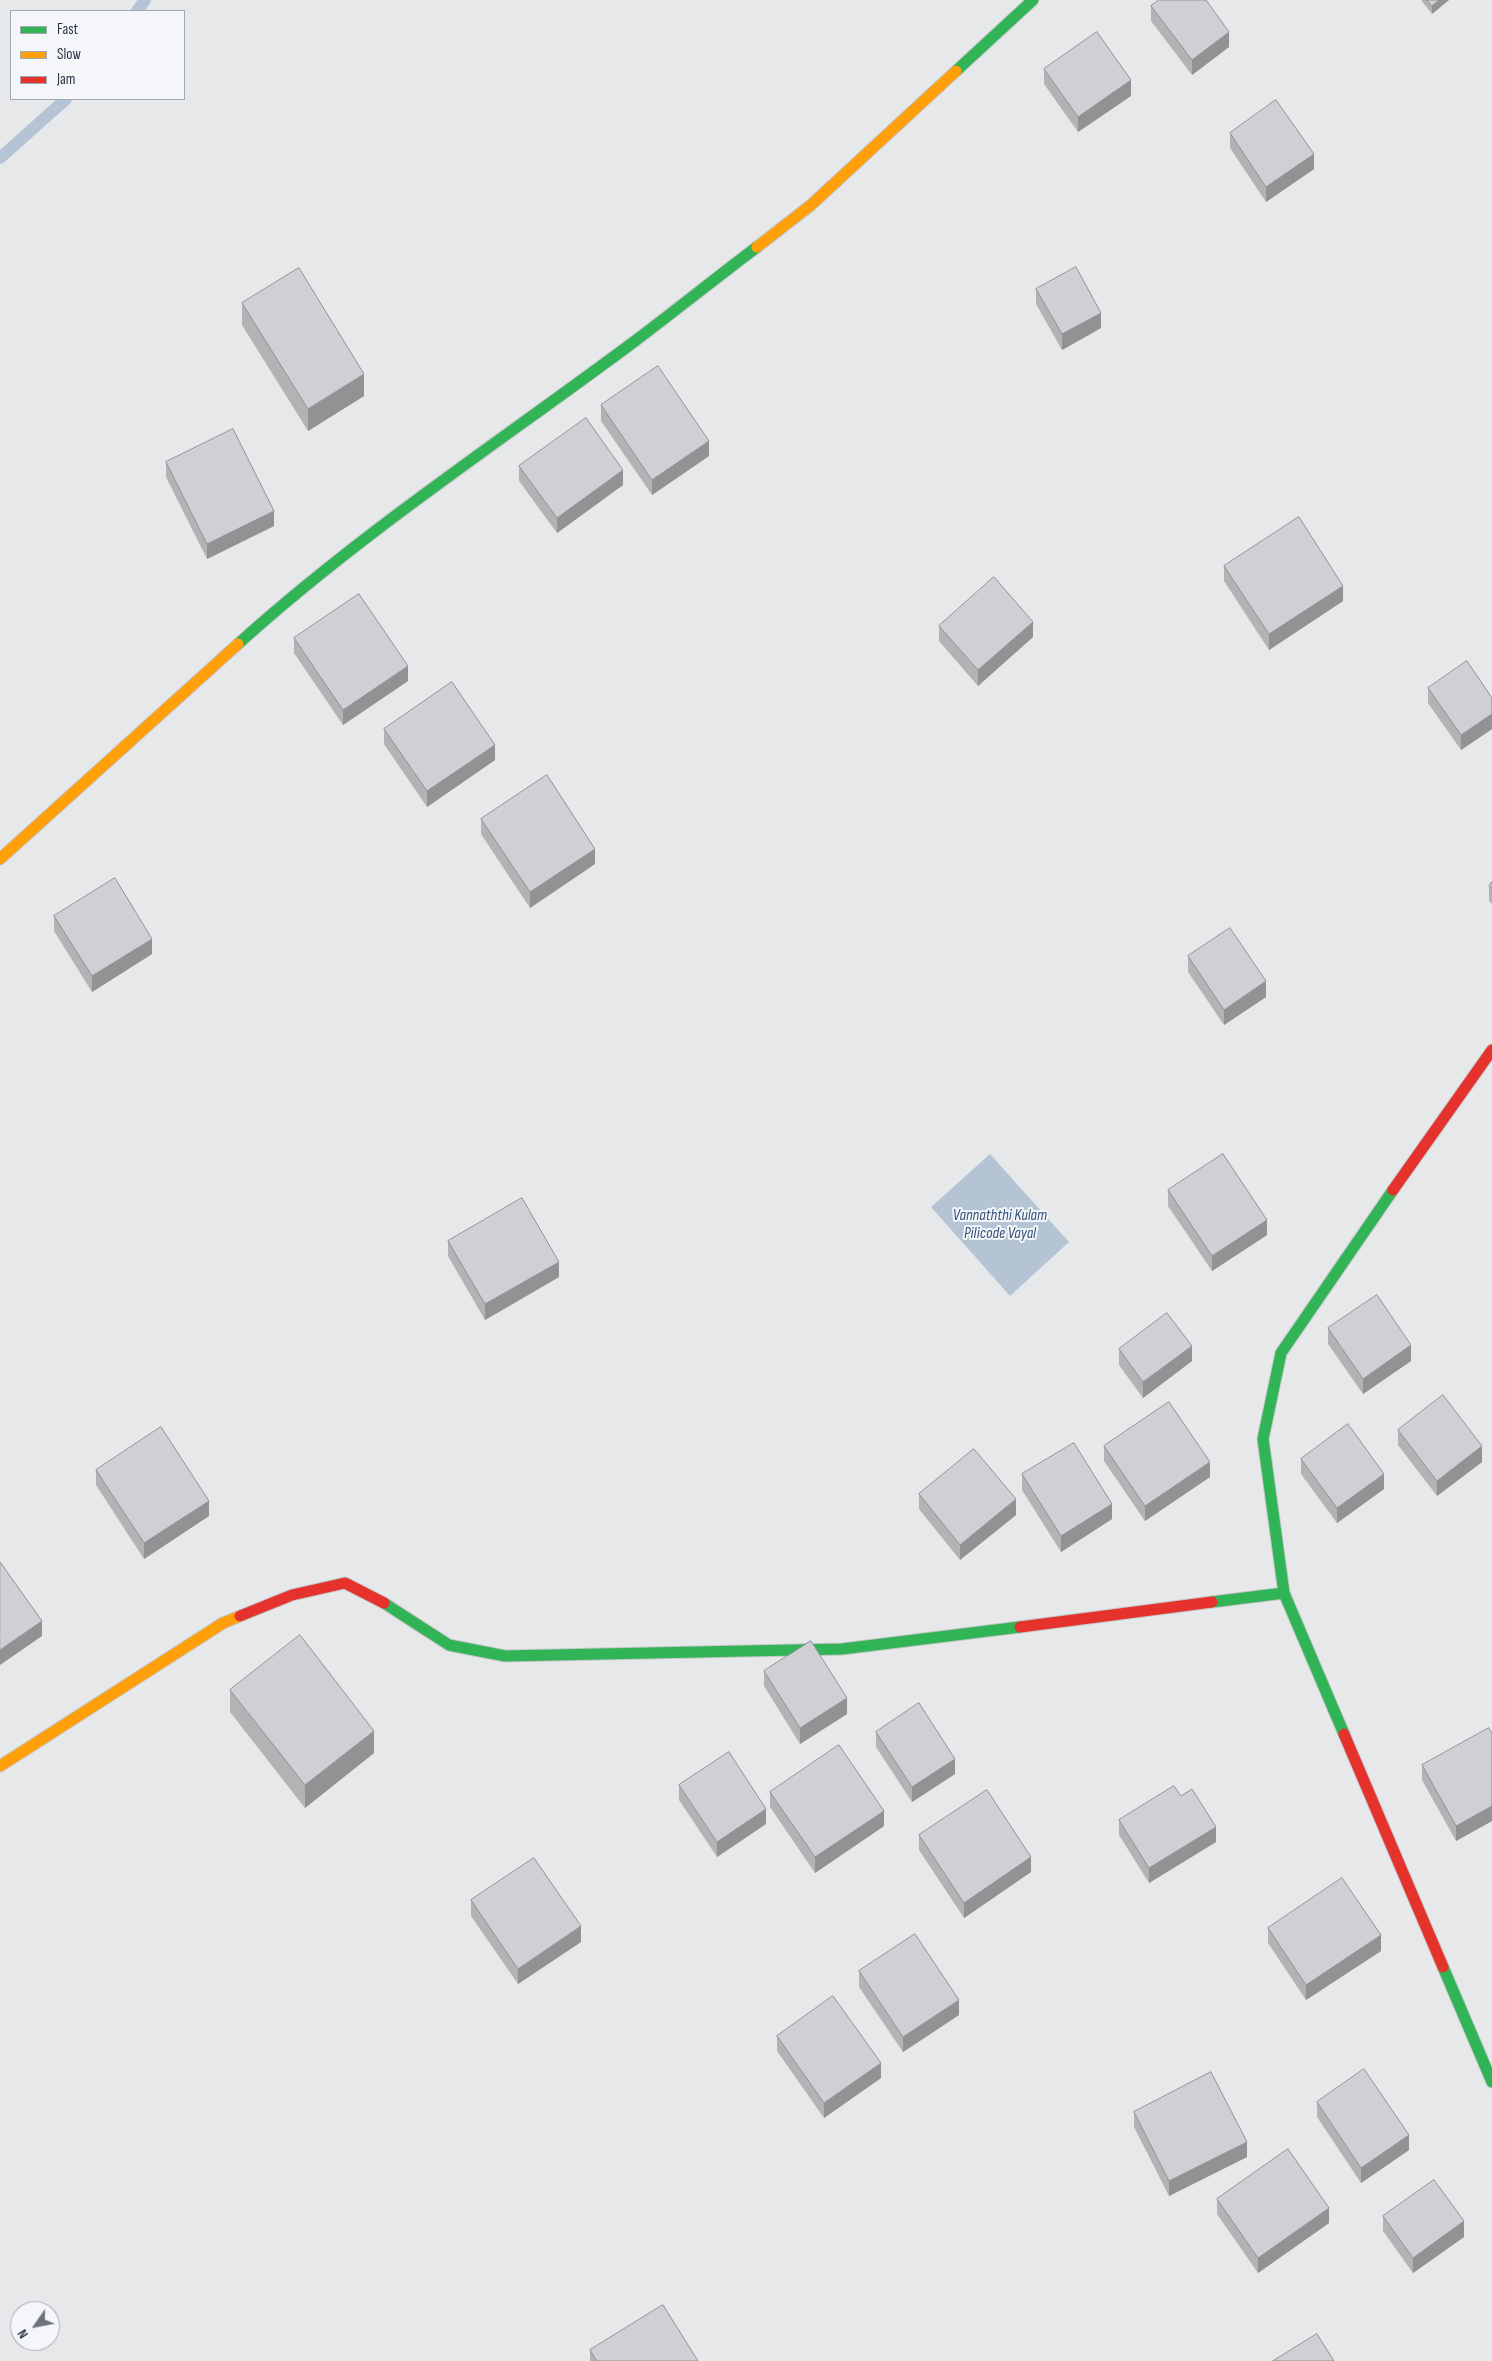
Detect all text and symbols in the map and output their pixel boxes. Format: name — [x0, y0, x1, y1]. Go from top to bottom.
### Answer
legend — [10, 10, 185, 100]
text: Fast — [57, 20, 78, 39]
text: Slow — [57, 45, 81, 64]
text: Jam — [57, 70, 75, 89]
water label: Vannaththi Kulam Pilicode Vayal — [953, 1206, 1047, 1244]
north arrow — [10, 2301, 60, 2351]
text: N — [14, 2326, 32, 2342]

